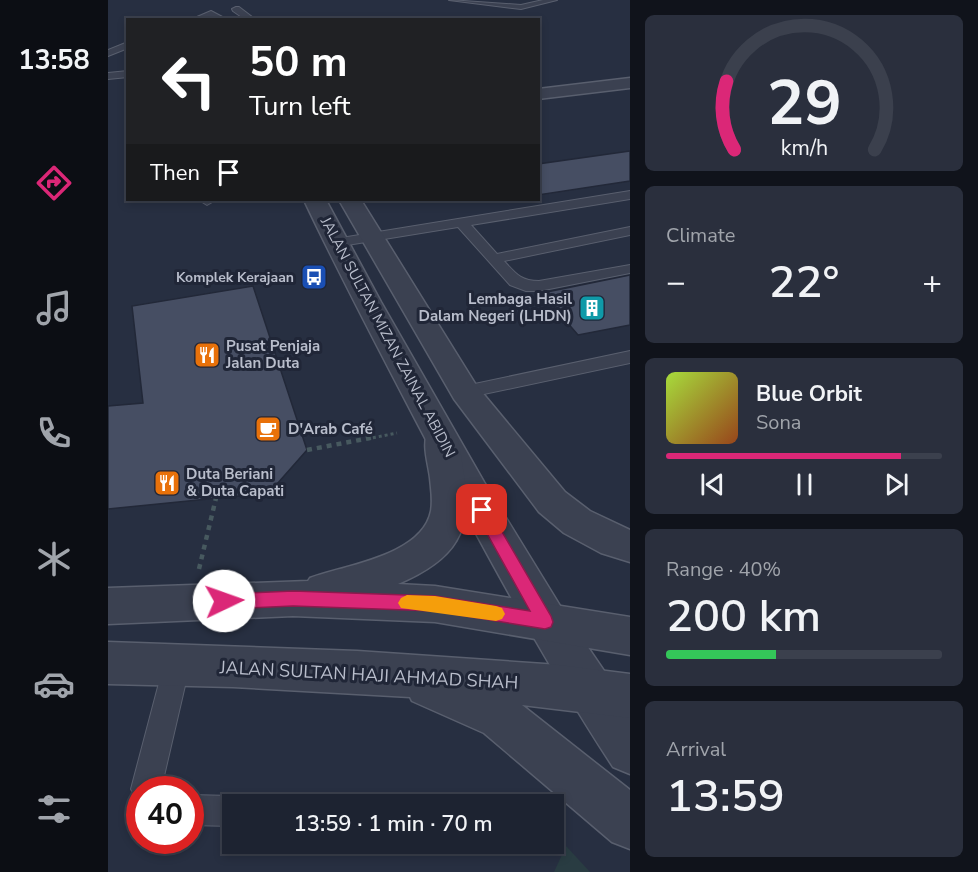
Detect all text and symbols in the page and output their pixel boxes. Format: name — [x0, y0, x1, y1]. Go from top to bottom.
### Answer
text: 50 m — [249, 34, 348, 91]
text: 13:58 — [18, 42, 90, 79]
icon: left — [150, 42, 228, 120]
text: 29 — [767, 61, 841, 146]
text: Turn left — [249, 88, 350, 125]
text: km/h — [780, 134, 828, 164]
icon: arrive — [212, 156, 245, 189]
text: Then — [150, 158, 200, 188]
icon: directions — [33, 162, 75, 204]
street label: JALAN SULTAN MIZAN ZAINAL ABIDIN — [315, 212, 460, 461]
text: Climate — [666, 222, 735, 249]
text: 22° — [769, 252, 839, 313]
text: − — [666, 260, 686, 305]
text: + — [922, 260, 942, 305]
bus stop icon: Komplek Kerajaan — [299, 262, 329, 292]
place label: Komplek Kerajaan — [176, 268, 294, 287]
icon: music — [33, 287, 75, 329]
place label: Lembaga Hasil Dalam Negeri (LHDN) — [418, 289, 572, 326]
building icon: Lembaga Hasil Dalam Negeri (LHDN) — [577, 293, 607, 323]
place label: Pusat Penjaja Jalan Duta — [225, 336, 320, 373]
restaurant icon: Pusat Penjaja Jalan Duta — [192, 340, 222, 370]
text: Blue Orbit — [756, 379, 862, 409]
text: Sona — [756, 409, 801, 436]
icon: phone — [33, 412, 75, 454]
cafe icon: D'Arab Café — [253, 414, 283, 444]
place label: D'Arab Café — [288, 419, 373, 439]
place label: Duta Beriani & Duta Capati — [186, 464, 284, 501]
restaurant icon: Duta Beriani & Duta Capati — [152, 468, 182, 498]
icon: previous — [696, 468, 729, 501]
icon: pause — [788, 468, 821, 501]
icon: next — [880, 468, 913, 501]
pin — [456, 484, 507, 535]
icon: arrive — [465, 493, 498, 526]
icon: climate — [33, 538, 75, 580]
text: Range · 40% — [666, 556, 781, 583]
position arrow — [192, 569, 256, 633]
text: 200 km — [666, 586, 821, 647]
street label: JALAN SULTAN HAJI AHMAD SHAH — [218, 655, 519, 695]
icon: car — [33, 663, 75, 705]
text: Arrival — [666, 736, 726, 763]
text: 13:59 — [666, 766, 785, 827]
speed limit sign: 40 — [126, 776, 204, 854]
icon: filters — [33, 788, 75, 830]
text: 13:59 · 1 min · 70 m — [294, 809, 492, 839]

